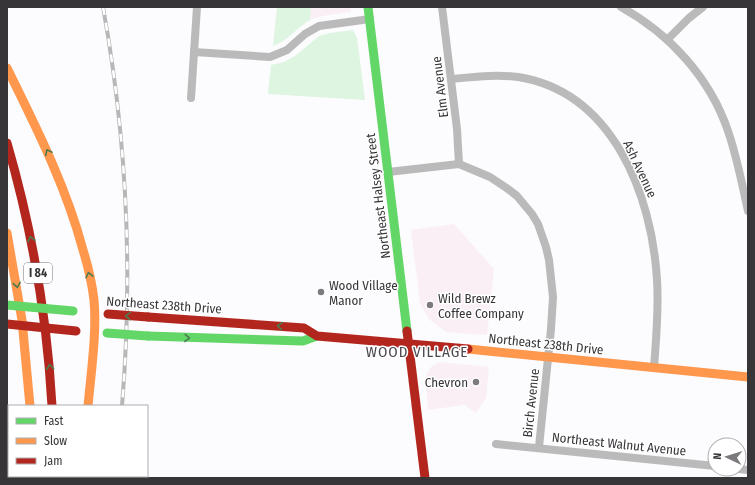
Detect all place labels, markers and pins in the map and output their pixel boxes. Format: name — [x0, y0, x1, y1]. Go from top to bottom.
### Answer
place label: Wood Village Manor — [329, 278, 398, 308]
marker: Wood Village Manor — [316, 287, 326, 297]
place label: Wild Brewz Coffee Company — [438, 291, 524, 321]
marker: Wild Brewz Coffee Company — [425, 300, 435, 310]
place label: Chevron — [425, 375, 468, 390]
marker: Chevron — [471, 377, 481, 387]

